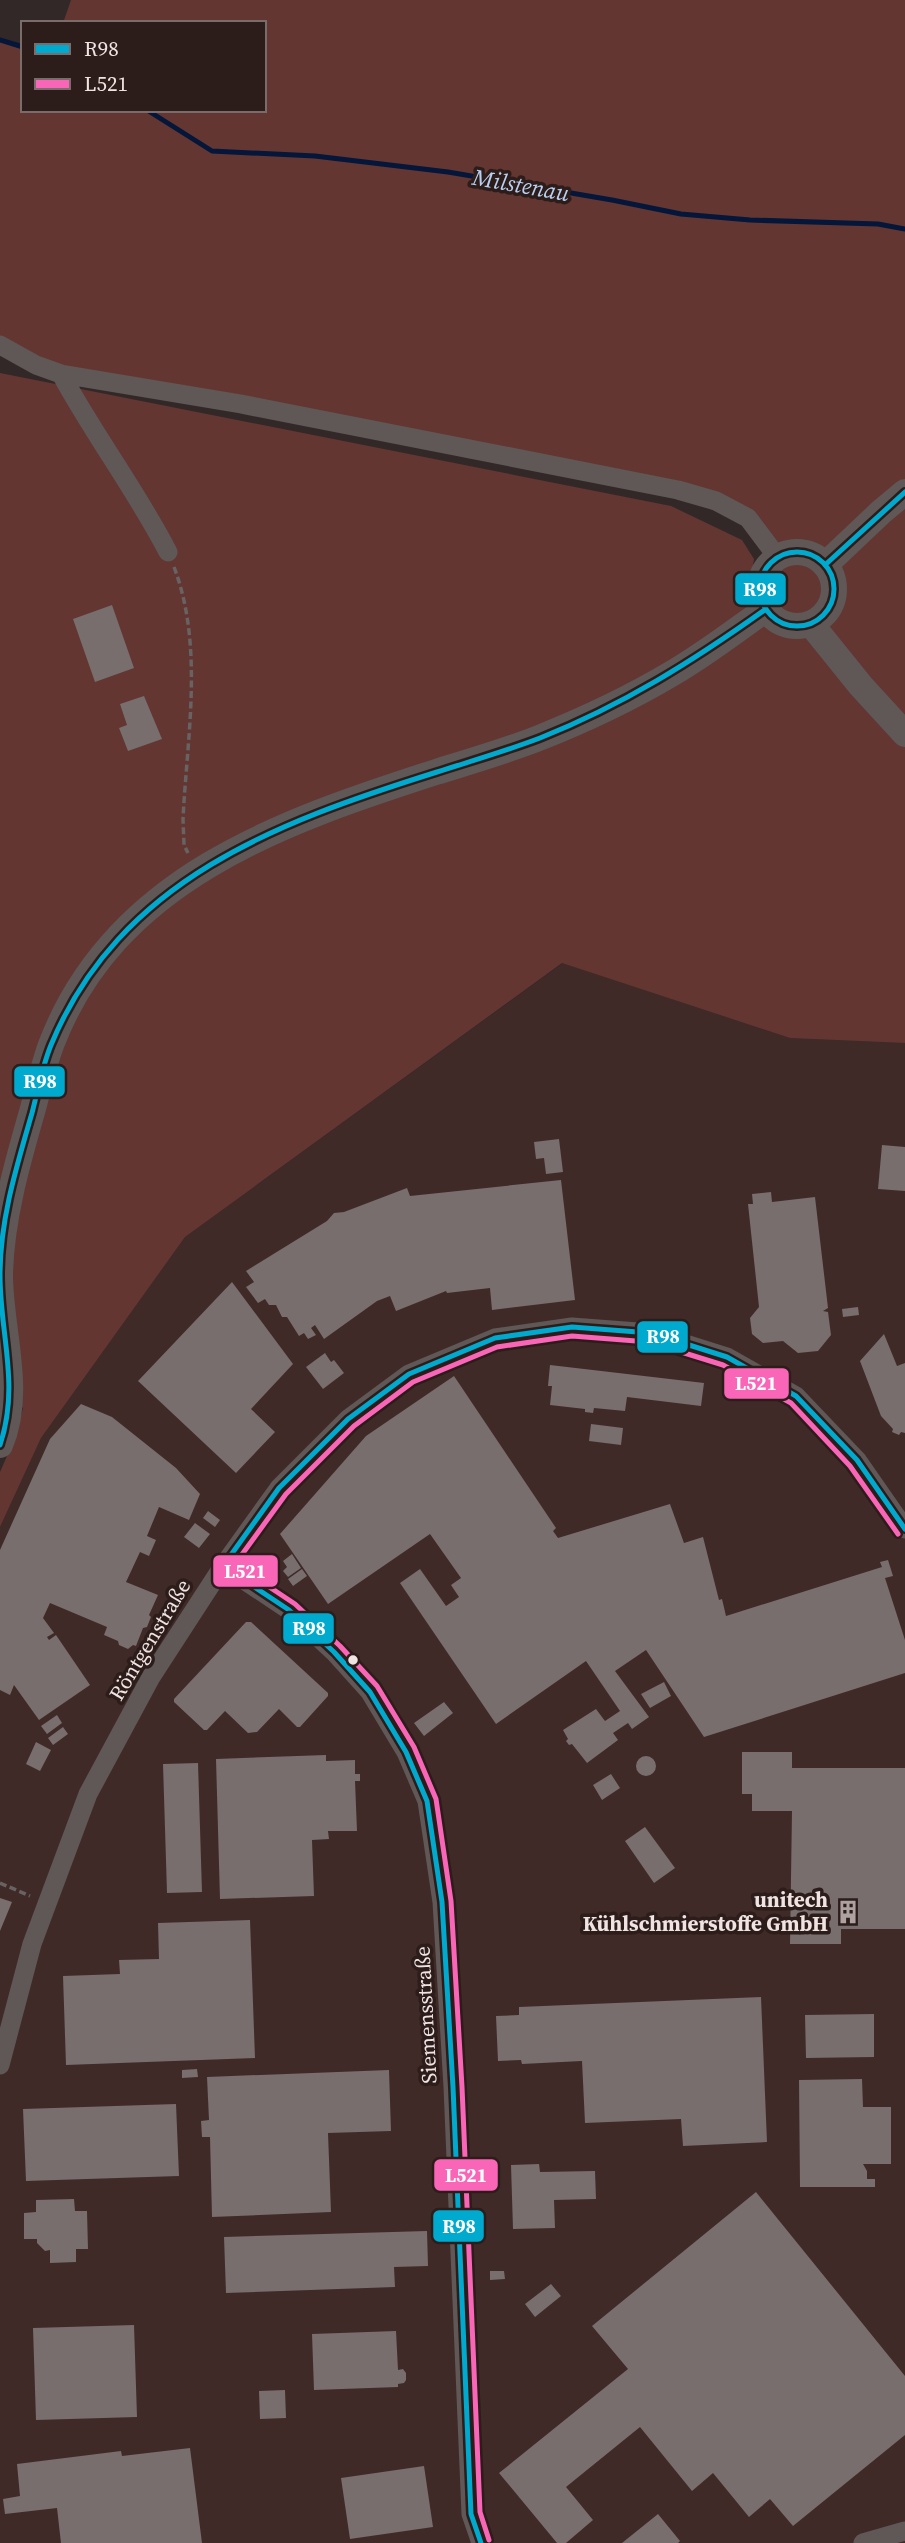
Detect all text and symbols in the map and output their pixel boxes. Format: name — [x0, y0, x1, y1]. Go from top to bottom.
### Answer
legend — [21, 21, 266, 112]
text: R98 — [84, 34, 119, 63]
text: L521 — [84, 69, 128, 98]
water label: Milstenau — [469, 161, 572, 209]
line badge: R98 — [734, 572, 787, 606]
text: R98 — [743, 576, 777, 602]
line badge: R98 — [13, 1065, 66, 1098]
text: R98 — [23, 1068, 57, 1094]
line badge: R98 — [636, 1320, 689, 1354]
text: R98 — [646, 1323, 680, 1349]
line badge: L521 — [723, 1367, 790, 1400]
text: L521 — [735, 1370, 777, 1396]
line badge: L521 — [212, 1554, 279, 1588]
text: L521 — [224, 1558, 266, 1584]
street label: Röntgenstraße — [102, 1574, 197, 1706]
line badge: R98 — [282, 1612, 335, 1645]
text: R98 — [292, 1615, 326, 1641]
unlabelled marker — [346, 1653, 360, 1667]
place label: unitech Kühlschmierstoffe GmbH — [583, 1885, 828, 1938]
building icon: unitech Kühlschmierstoffe GmbH — [834, 1898, 862, 1926]
street label: Siemensstraße — [407, 1946, 444, 2085]
line badge: L521 — [433, 2158, 499, 2192]
text: L521 — [445, 2162, 487, 2188]
line badge: R98 — [432, 2209, 485, 2243]
text: R98 — [442, 2213, 476, 2239]

